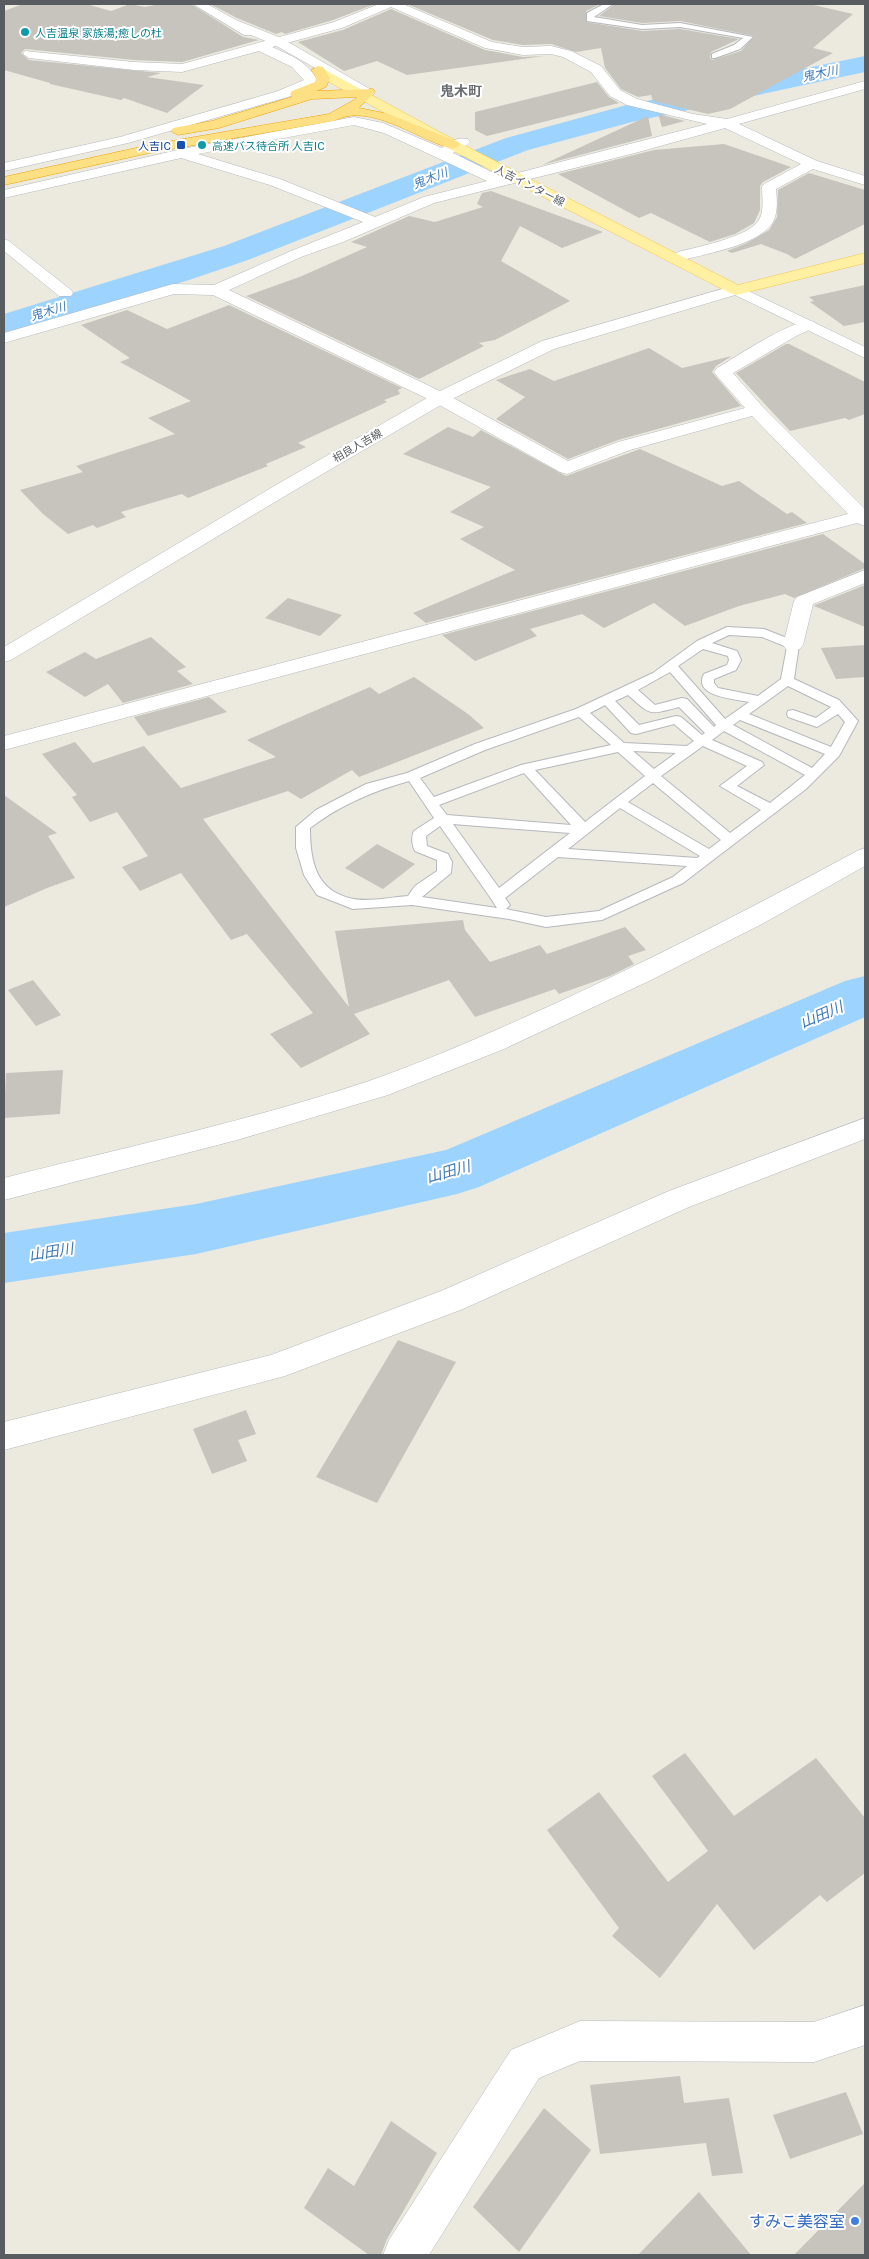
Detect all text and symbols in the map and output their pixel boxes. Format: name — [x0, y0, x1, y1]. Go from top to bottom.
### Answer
marker: 人吉温泉 家族湯;癒しの杜 — [19, 26, 31, 38]
place label: 人吉温泉 家族湯;癒しの杜 — [35, 26, 162, 39]
water label: 鬼木川 — [801, 62, 841, 84]
district label: 鬼木町 — [440, 82, 482, 99]
place label: 人吉IC — [138, 139, 171, 152]
marker: 人吉IC — [175, 139, 187, 151]
marker: 高速バス待合所 人吉IC — [196, 139, 208, 151]
place label: 高速バス待合所 人吉IC — [212, 139, 325, 152]
street label: 人吉インター線 — [493, 162, 567, 208]
water label: 鬼木川 — [411, 164, 451, 191]
water label: 鬼木川 — [29, 298, 69, 323]
street label: 相良人吉線 — [330, 426, 384, 464]
water label: 山田川 — [797, 996, 847, 1031]
water label: 山田川 — [424, 1156, 474, 1186]
water label: 山田川 — [27, 1238, 77, 1263]
place label: すみこ美容室 — [749, 2211, 845, 2231]
marker: すみこ美容室 — [849, 2215, 861, 2227]

